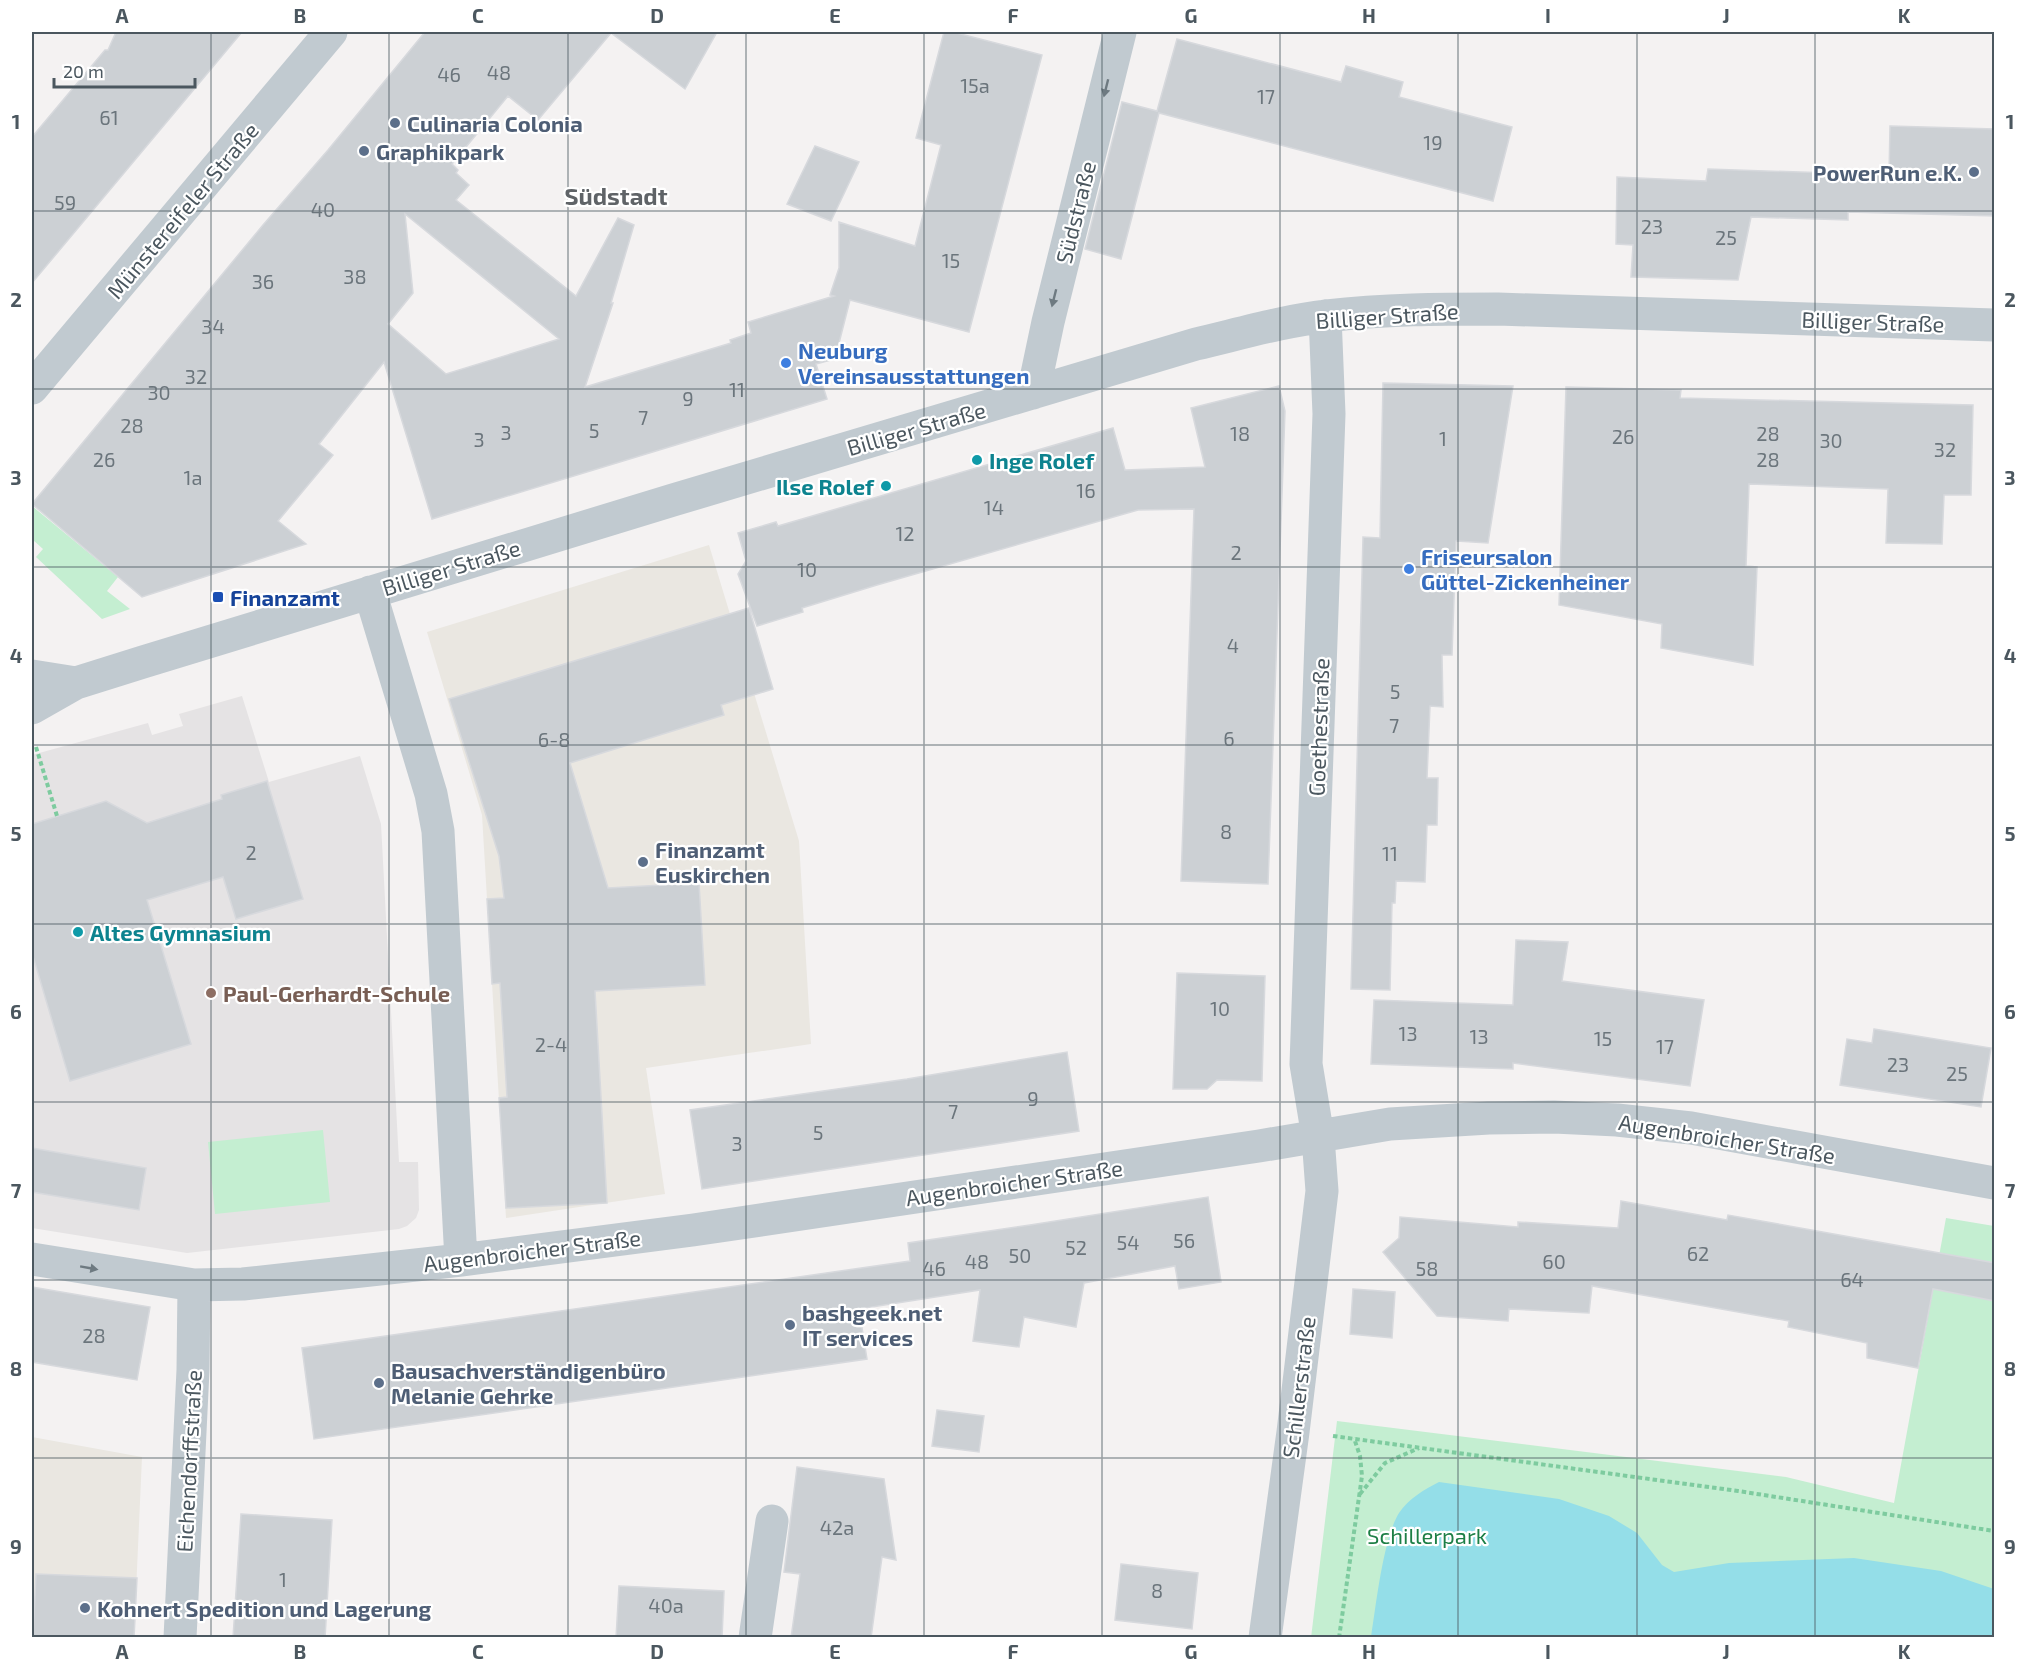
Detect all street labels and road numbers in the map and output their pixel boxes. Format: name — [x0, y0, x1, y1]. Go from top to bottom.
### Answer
street label: Münstereifeler Straße — [101, 117, 263, 303]
street label: Südstraße — [1050, 158, 1100, 266]
street label: Billiger Straße — [1315, 297, 1459, 333]
street label: Billiger Straße — [1801, 306, 1945, 336]
street label: Billiger Straße — [844, 396, 988, 460]
street label: Billiger Straße — [379, 534, 523, 600]
street label: Goethestraße — [1303, 657, 1333, 797]
street label: Augenbroicher Straße — [1617, 1108, 1837, 1168]
street label: Augenbroicher Straße — [904, 1154, 1124, 1210]
street label: Augenbroicher Straße — [422, 1224, 642, 1276]
street label: Schillerstraße — [1276, 1315, 1320, 1459]
street label: Eichendorffstraße — [170, 1369, 206, 1553]

